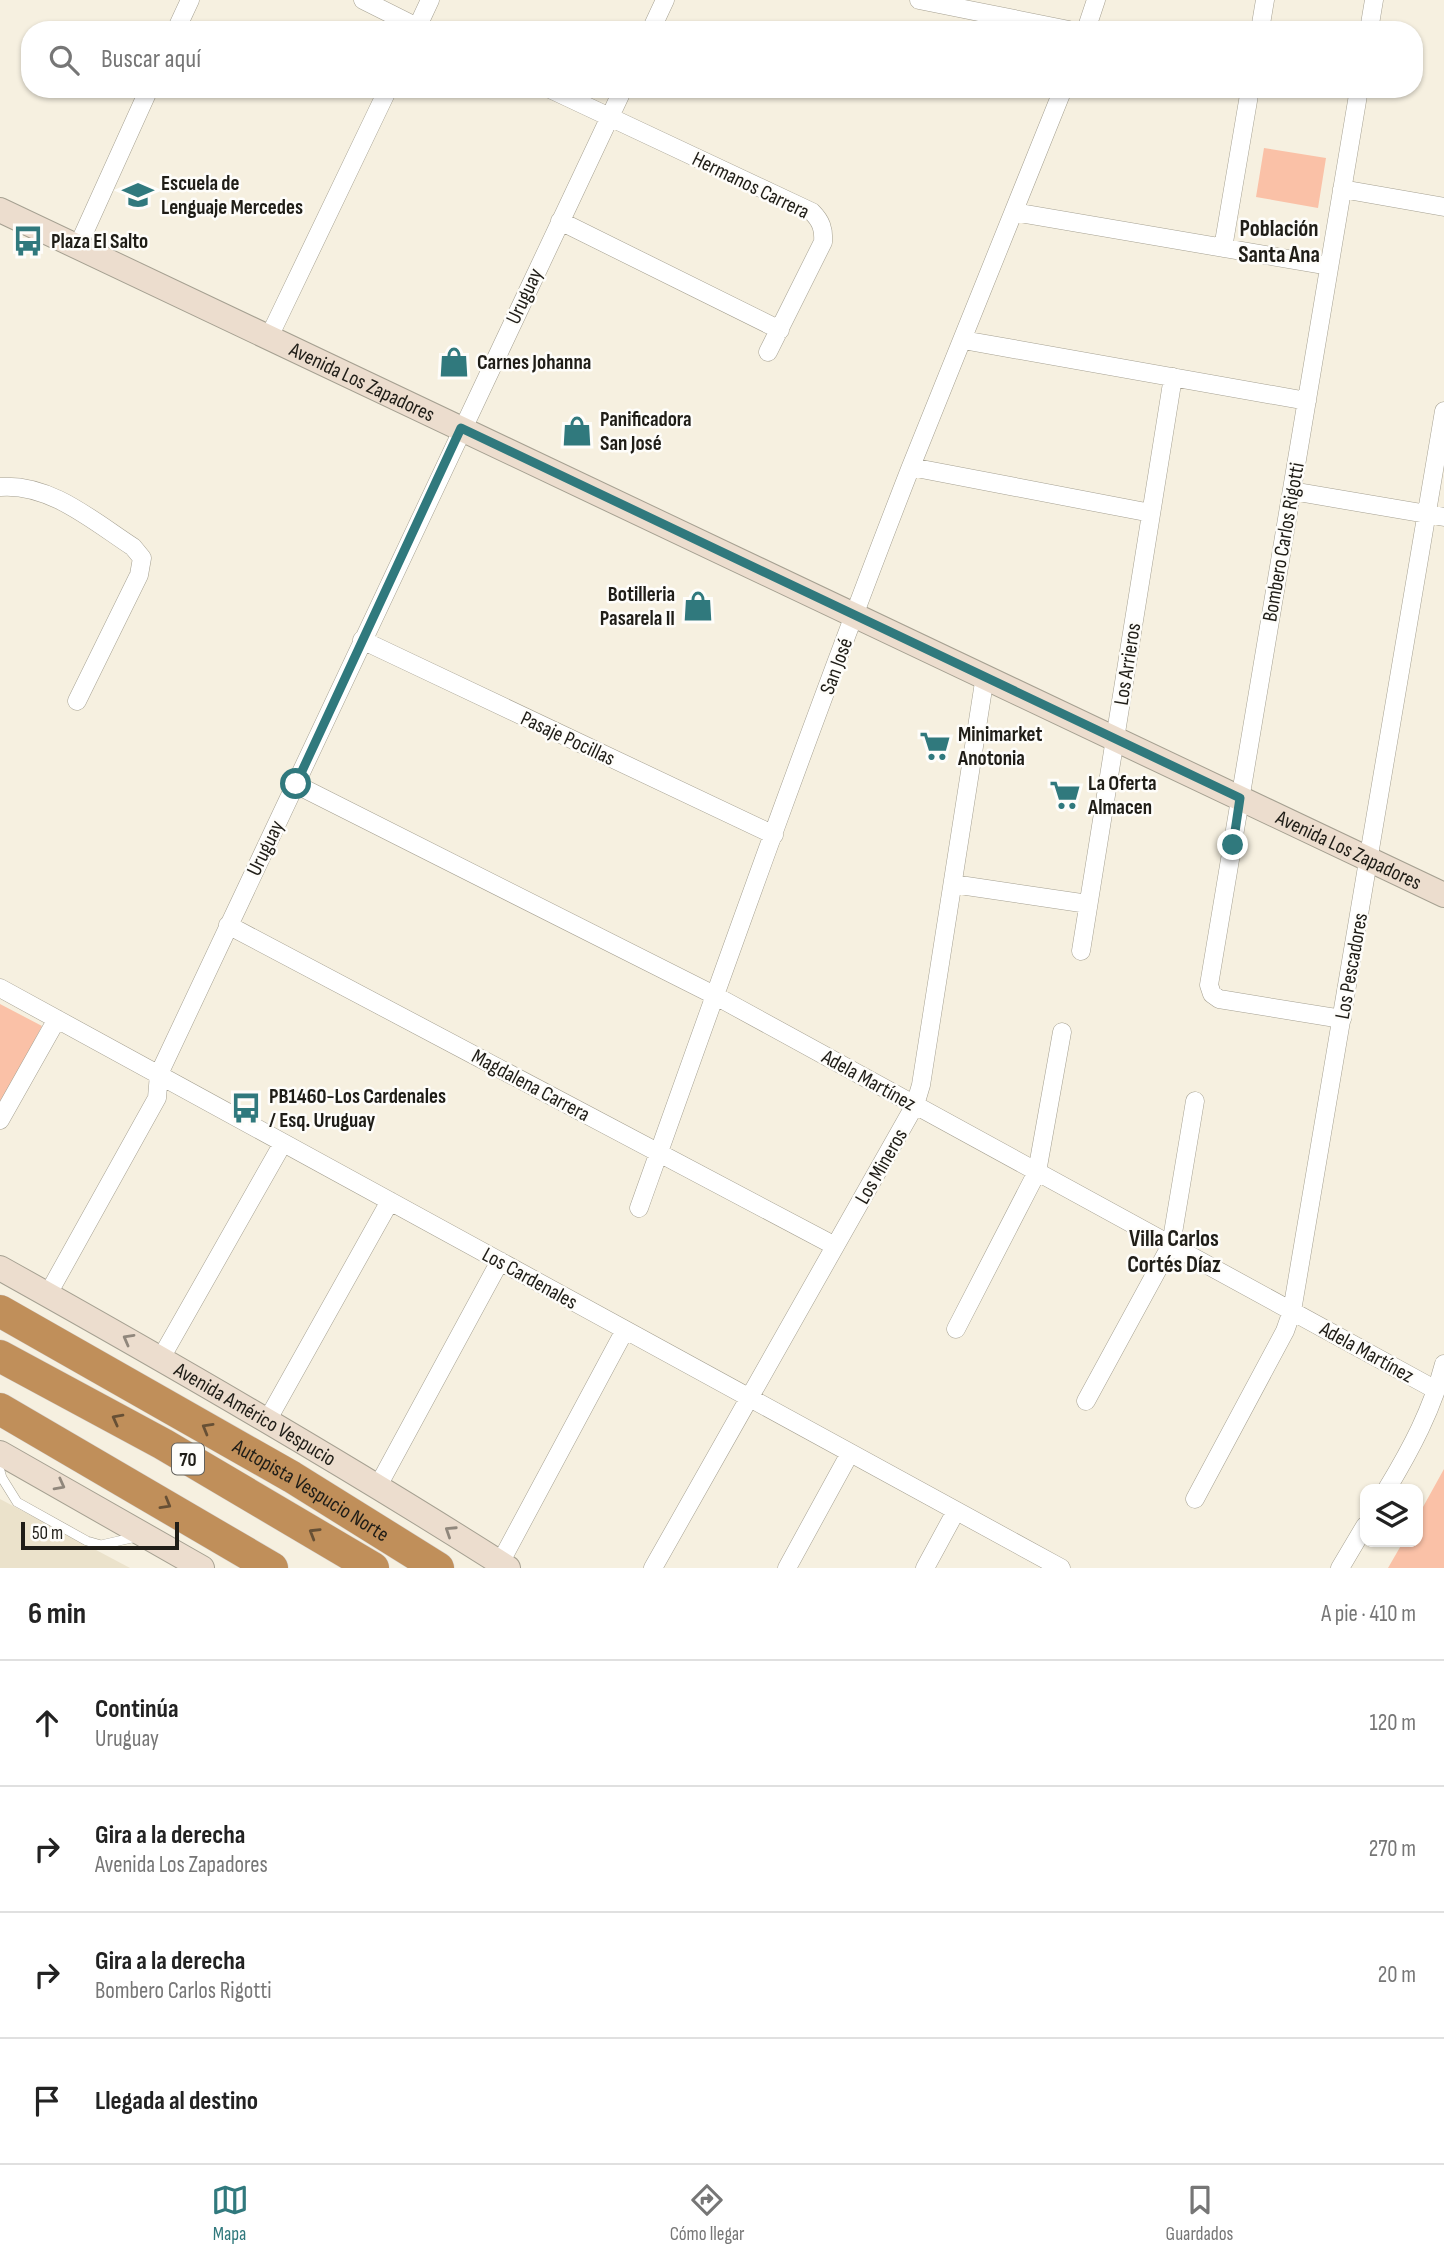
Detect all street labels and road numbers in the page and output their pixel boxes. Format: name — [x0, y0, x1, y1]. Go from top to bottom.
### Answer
street label: Hermanos Carrera — [688, 146, 813, 225]
street label: Uruguay — [501, 264, 548, 328]
street label: Avenida Los Zapadores — [284, 337, 439, 427]
street label: Bombero Carlos Rigotti — [1257, 461, 1310, 624]
street label: Los Arrieros — [1109, 621, 1146, 707]
street label: San José — [815, 634, 858, 698]
street label: Pasaje Pocillas — [517, 706, 619, 771]
street label: Avenida Los Zapadores — [1271, 805, 1425, 895]
street label: Uruguay — [241, 816, 289, 880]
street label: Los Pescadores — [1330, 911, 1373, 1021]
street label: Magdalena Carrera — [467, 1044, 594, 1127]
street label: Adela Martínez — [817, 1044, 920, 1117]
street label: Los Mineros — [850, 1124, 913, 1208]
street label: Los Cardenales — [478, 1242, 582, 1315]
street label: Adela Martínez — [1315, 1316, 1418, 1389]
street label: Avenida Américo Vespucio — [169, 1357, 340, 1472]
street label: Autopista Vespucio Norte — [228, 1434, 393, 1547]
road number: 70 — [172, 1443, 204, 1474]

